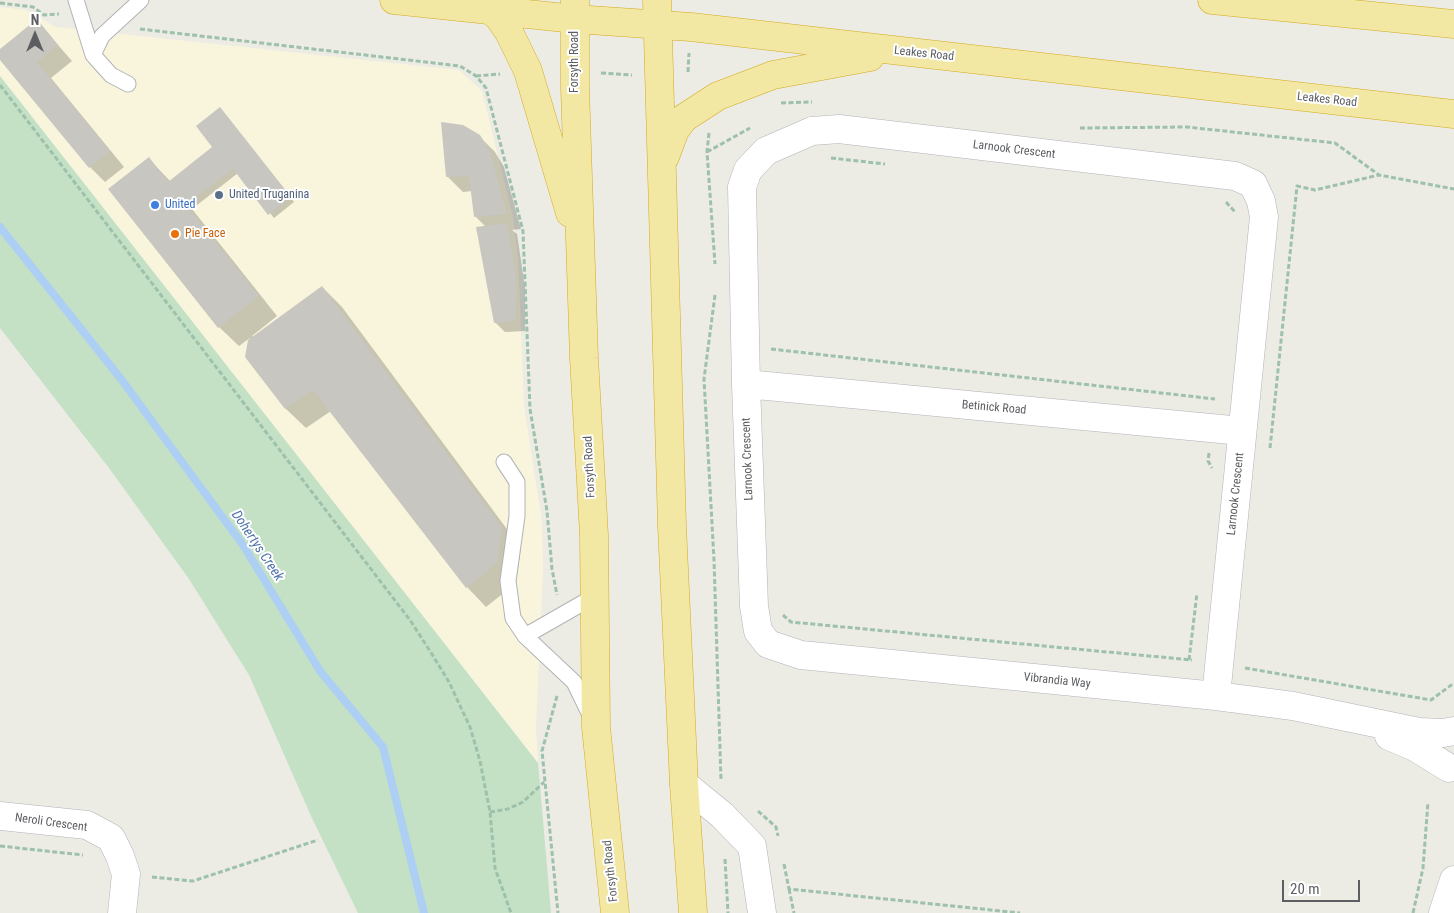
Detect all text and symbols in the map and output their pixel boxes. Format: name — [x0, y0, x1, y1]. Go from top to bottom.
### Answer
north arrow — [10, 10, 60, 60]
text: N — [31, 12, 39, 28]
street label: Forsyth Road — [568, 31, 582, 93]
street label: Leakes Road — [893, 44, 955, 64]
street label: Leakes Road — [1296, 90, 1358, 110]
street label: Larnook Crescent — [972, 138, 1056, 162]
place label: United Truganina — [229, 188, 309, 202]
marker: United Truganina — [213, 189, 225, 201]
place label: United — [165, 198, 195, 212]
marker: United — [149, 199, 161, 211]
place label: Pie Face — [185, 227, 225, 241]
marker: Pie Face — [169, 228, 181, 240]
street label: Betinick Road — [961, 398, 1027, 418]
street label: Larnook Crescent — [739, 417, 757, 501]
street label: Forsyth Road — [581, 436, 599, 498]
street label: Larnook Crescent — [1224, 452, 1248, 536]
water label: Dohertys Creek — [227, 507, 287, 585]
street label: Vibrandia Way — [1023, 670, 1091, 692]
street label: Neroli Crescent — [14, 811, 88, 835]
street label: Forsyth Road — [601, 839, 621, 903]
scale bar — [1284, 870, 1362, 902]
text: 20 m — [1290, 880, 1320, 898]

